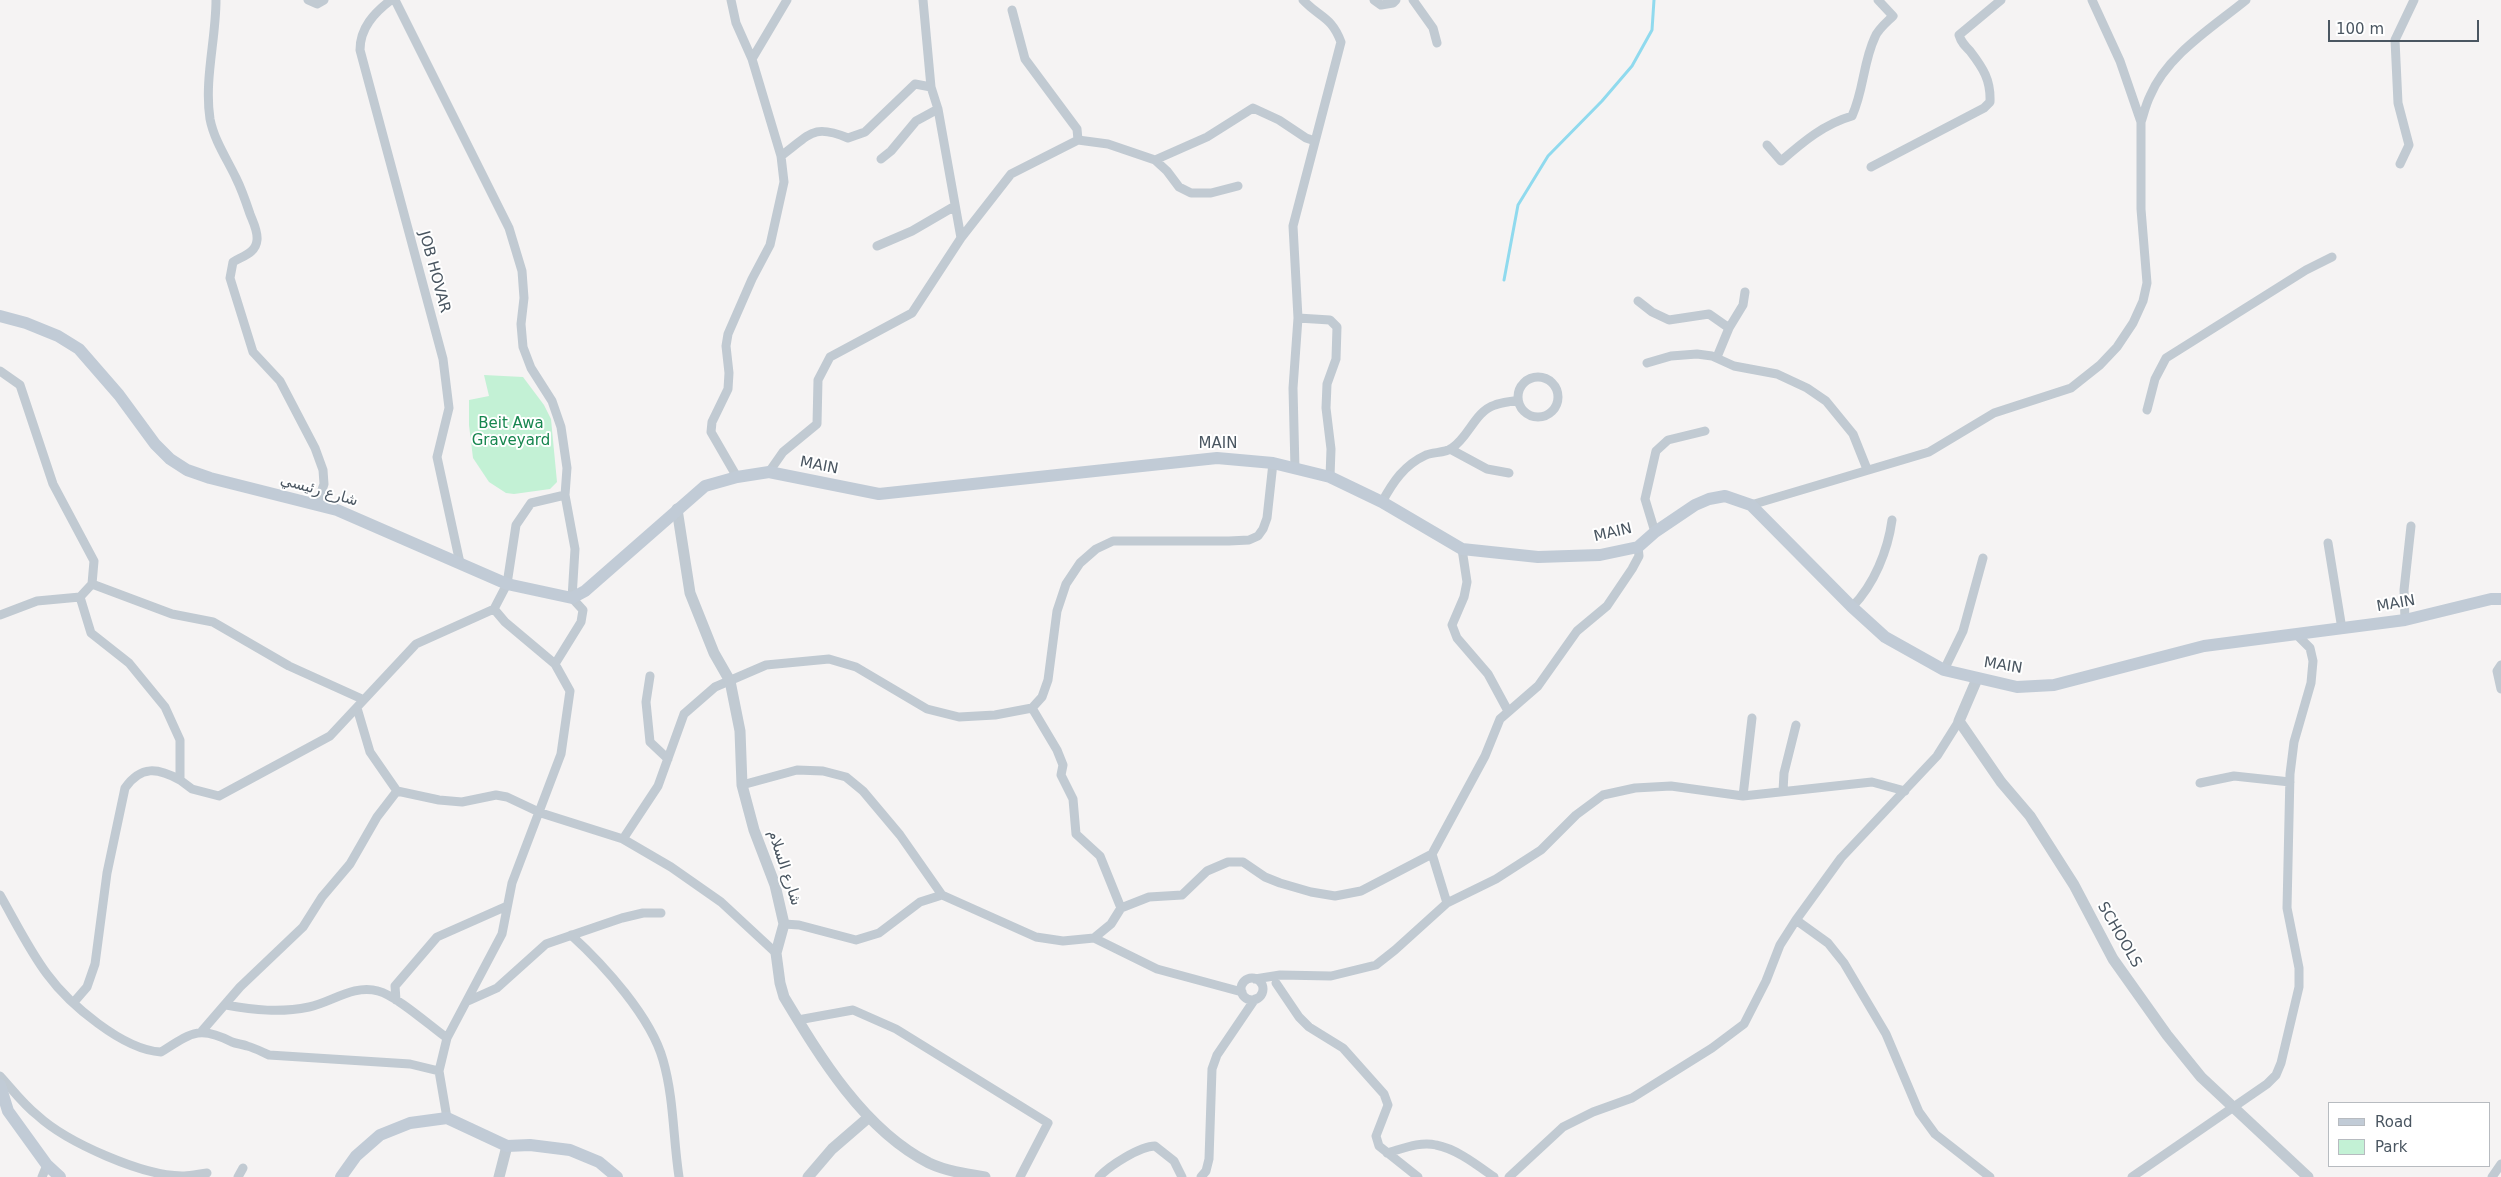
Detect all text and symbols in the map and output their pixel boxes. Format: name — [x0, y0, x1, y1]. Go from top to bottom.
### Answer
scale bar — [2331, 10, 2482, 42]
text: 100 m — [2336, 20, 2384, 38]
street label: JOB HOVAR — [414, 229, 454, 315]
park label: Beit Awa Graveyard — [472, 415, 550, 450]
street label: MAIN — [1199, 435, 1237, 453]
street label: MAIN — [798, 453, 840, 479]
street label: شارع رئيسي — [278, 471, 360, 511]
street label: MAIN — [1592, 520, 1634, 546]
street label: MAIN — [2375, 592, 2417, 616]
street label: MAIN — [1982, 654, 2024, 678]
street label: شارع السلام — [763, 828, 805, 908]
street label: SCHOOLS — [2093, 899, 2145, 971]
legend — [2328, 1102, 2491, 1167]
text: Road — [2375, 1113, 2413, 1131]
text: Park — [2375, 1138, 2407, 1156]

